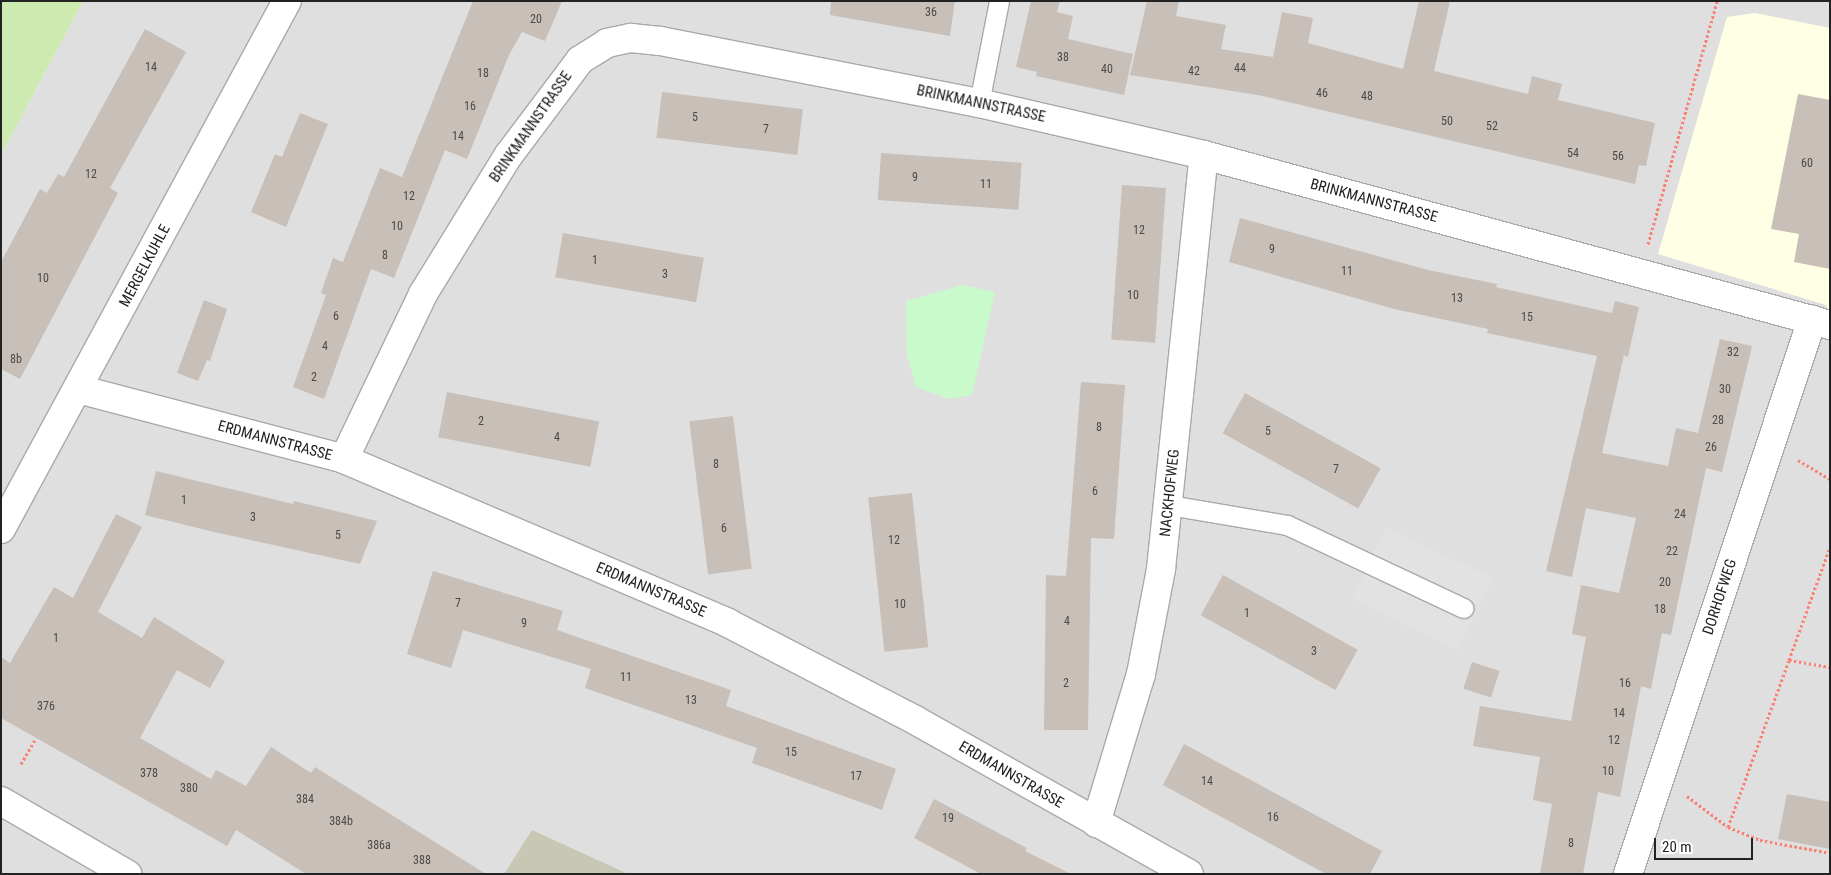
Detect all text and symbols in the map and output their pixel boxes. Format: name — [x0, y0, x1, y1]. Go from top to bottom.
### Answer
house number: 36 — [925, 6, 937, 20]
house number: 20 — [530, 13, 542, 27]
house number: 38 — [1057, 51, 1069, 65]
house number: 14 — [145, 61, 157, 75]
house number: 44 — [1234, 62, 1246, 76]
house number: 40 — [1101, 63, 1113, 77]
house number: 42 — [1188, 65, 1200, 79]
house number: 18 — [477, 67, 489, 81]
street label: BRINKMANNSTRASSE — [486, 68, 576, 186]
street label: BRINKMANNSTRASSE — [915, 82, 1047, 126]
house number: 46 — [1316, 87, 1328, 101]
house number: 48 — [1361, 90, 1373, 104]
house number: 16 — [464, 100, 476, 114]
house number: 5 — [692, 111, 698, 125]
house number: 50 — [1441, 115, 1453, 129]
house number: 52 — [1486, 120, 1498, 134]
house number: 7 — [763, 123, 769, 137]
house number: 14 — [452, 130, 464, 144]
house number: 54 — [1567, 147, 1579, 161]
house number: 56 — [1612, 150, 1624, 164]
house number: 60 — [1801, 157, 1813, 171]
house number: 12 — [85, 168, 97, 182]
house number: 9 — [912, 171, 918, 185]
street label: BRINKMANNSTRASSE — [1308, 175, 1440, 227]
house number: 11 — [980, 178, 992, 192]
house number: 12 — [403, 190, 415, 204]
house number: 10 — [391, 220, 403, 234]
street label: MERGELKUHLE — [116, 222, 174, 310]
house number: 12 — [1133, 224, 1145, 238]
house number: 9 — [1269, 243, 1275, 257]
house number: 8 — [382, 249, 388, 263]
house number: 1 — [592, 254, 598, 268]
house number: 11 — [1341, 265, 1353, 279]
house number: 3 — [662, 268, 668, 282]
house number: 10 — [37, 272, 49, 286]
house number: 10 — [1127, 289, 1139, 303]
house number: 13 — [1451, 292, 1463, 306]
house number: 6 — [333, 310, 339, 324]
house number: 15 — [1521, 311, 1533, 325]
house number: 4 — [322, 340, 328, 354]
house number: 32 — [1727, 346, 1739, 360]
house number: 8b — [10, 353, 22, 367]
house number: 2 — [311, 371, 317, 385]
house number: 30 — [1719, 383, 1731, 397]
house number: 28 — [1712, 414, 1724, 428]
house number: 2 — [478, 415, 484, 429]
street label: ERDMANNSTRASSE — [216, 417, 334, 465]
house number: 8 — [1096, 421, 1102, 435]
house number: 5 — [1265, 425, 1271, 439]
house number: 4 — [554, 431, 560, 445]
house number: 26 — [1705, 441, 1717, 455]
street label: NACKHOFWEG — [1156, 448, 1184, 538]
house number: 8 — [713, 458, 719, 472]
house number: 7 — [1333, 463, 1339, 477]
house number: 6 — [1092, 485, 1098, 499]
house number: 1 — [181, 494, 187, 508]
house number: 24 — [1674, 508, 1686, 522]
house number: 3 — [250, 511, 256, 525]
house number: 6 — [721, 522, 727, 536]
house number: 5 — [335, 529, 341, 543]
house number: 12 — [888, 534, 900, 548]
house number: 22 — [1666, 545, 1678, 559]
street label: DORHOFWEG — [1699, 557, 1741, 637]
street label: ERDMANNSTRASSE — [593, 559, 709, 621]
house number: 20 — [1659, 576, 1671, 590]
house number: 7 — [455, 597, 461, 611]
house number: 10 — [894, 598, 906, 612]
house number: 18 — [1654, 603, 1666, 617]
house number: 1 — [1244, 607, 1250, 621]
house number: 4 — [1064, 615, 1070, 629]
house number: 9 — [521, 617, 527, 631]
house number: 1 — [53, 632, 59, 646]
house number: 3 — [1311, 645, 1317, 659]
house number: 11 — [620, 671, 632, 685]
house number: 2 — [1063, 677, 1069, 691]
house number: 16 — [1619, 677, 1631, 691]
house number: 13 — [685, 694, 697, 708]
house number: 376 — [37, 700, 55, 714]
house number: 14 — [1613, 707, 1625, 721]
house number: 12 — [1608, 734, 1620, 748]
street label: ERDMANNSTRASSE — [955, 738, 1067, 812]
house number: 15 — [785, 746, 797, 760]
house number: 10 — [1602, 765, 1614, 779]
house number: 378 — [140, 767, 158, 781]
house number: 17 — [850, 770, 862, 784]
house number: 14 — [1201, 775, 1213, 789]
house number: 380 — [180, 782, 198, 796]
house number: 384 — [296, 793, 314, 807]
house number: 16 — [1267, 811, 1279, 825]
house number: 19 — [942, 812, 954, 826]
house number: 384b — [329, 815, 353, 829]
scale bar — [1656, 828, 1755, 860]
house number: 8 — [1568, 837, 1574, 851]
text: 20 m — [1662, 838, 1692, 856]
house number: 386a — [367, 839, 391, 853]
house number: 388 — [413, 854, 431, 868]

